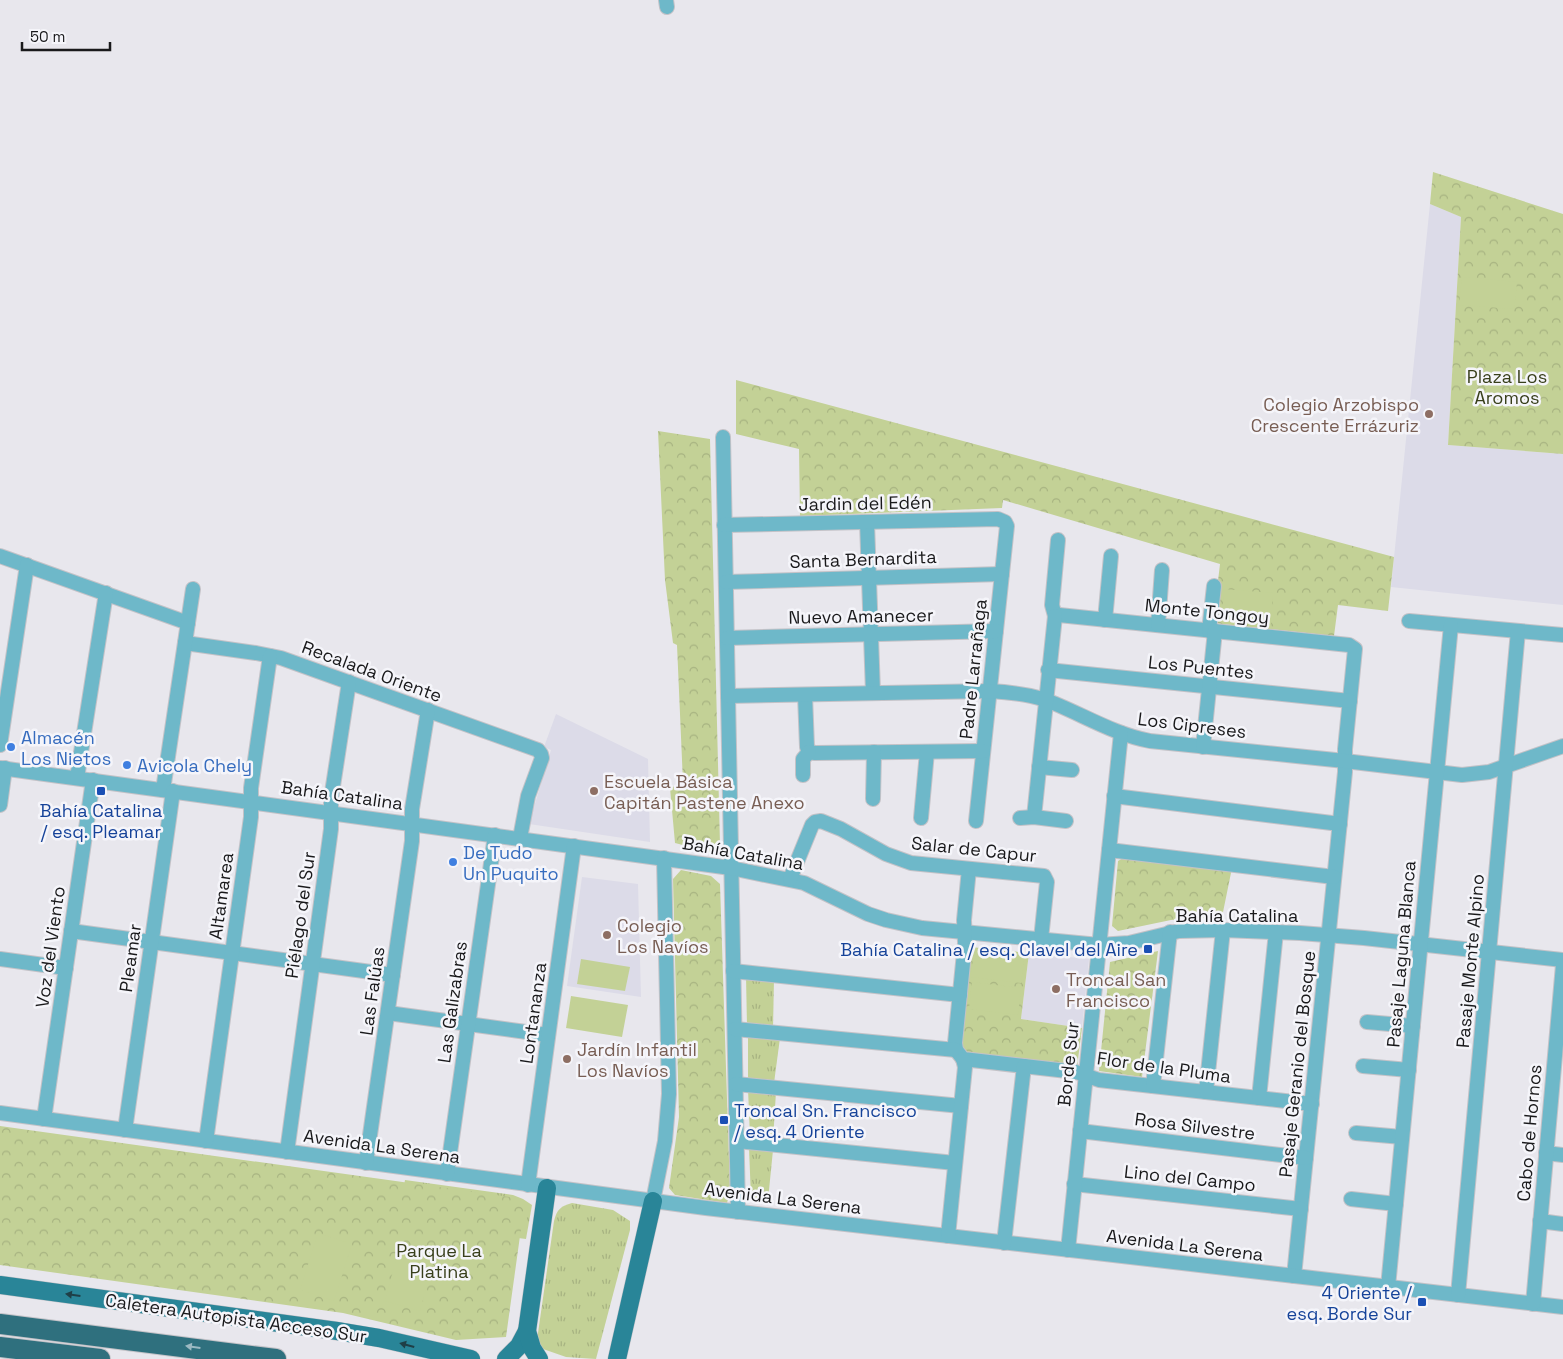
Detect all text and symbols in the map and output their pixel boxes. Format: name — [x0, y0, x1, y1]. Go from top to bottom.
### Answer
scale bar — [22, 20, 110, 52]
text: 50 m — [30, 27, 65, 46]
park label: Plaza Los Aromos — [1467, 365, 1547, 409]
place label: Colegio Arzobispo Crescente Errázuriz — [1251, 393, 1419, 437]
marker: Colegio Arzobispo Crescente Errázuriz — [1423, 408, 1435, 420]
street label: Jardin del Edén — [798, 490, 932, 516]
street label: Santa Bernardita — [789, 545, 937, 573]
street label: Monte Tongoy — [1144, 593, 1270, 629]
street label: Padre Larrañaga — [954, 598, 992, 740]
street label: Nuevo Amanecer — [788, 603, 934, 629]
street label: Recalada Oriente — [299, 635, 445, 707]
street label: Los Puentes — [1147, 650, 1255, 684]
street label: Los Cipreses — [1136, 707, 1248, 743]
place label: Almacén Los Nietos — [21, 726, 111, 770]
marker: Almacén Los Nietos — [5, 741, 17, 753]
place label: Avicola Chely — [137, 754, 252, 777]
marker: Avicola Chely — [121, 759, 133, 771]
place label: Escuela Básica Capitán Pastene Anexo — [604, 770, 805, 814]
street label: Bahía Catalina — [280, 775, 404, 815]
marker: Bahía Catalina / esq. Pleamar — [95, 785, 107, 797]
marker: Escuela Básica Capitán Pastene Anexo — [588, 785, 600, 797]
place label: Bahía Catalina / esq. Pleamar — [40, 799, 162, 843]
street label: Bahía Catalina — [681, 831, 805, 875]
street label: Salar de Capur — [910, 831, 1038, 867]
place label: De Tudo Un Puquito — [463, 841, 559, 885]
street label: Piélago del Sur — [280, 850, 320, 980]
street label: Altamarea — [204, 851, 238, 941]
marker: De Tudo Un Puquito — [447, 856, 459, 868]
street label: Pasaje Laguna Blanca — [1381, 859, 1421, 1049]
street label: Pasaje Monte Alpino — [1451, 873, 1489, 1049]
street label: Voz del Viento — [30, 885, 70, 1009]
street label: Bahía Catalina — [1176, 904, 1298, 927]
place label: Colegio Los Navíos — [617, 914, 709, 958]
street label: Pleamar — [114, 922, 146, 994]
marker: Colegio Los Navíos — [601, 929, 613, 941]
place label: Bahía Catalina / esq. Clavel del Aire — [840, 938, 1138, 961]
street label: Las Galizabras — [432, 940, 472, 1064]
marker: Bahía Catalina / esq. Clavel del Aire — [1142, 943, 1154, 955]
street label: Las Falúas — [354, 945, 390, 1037]
street label: Pasaje Geranio del Bosque — [1274, 949, 1320, 1179]
street label: Lontananza — [514, 961, 552, 1065]
place label: Troncal San Francisco — [1066, 968, 1166, 1012]
marker: Troncal San Francisco — [1050, 983, 1062, 995]
street label: Borde Sur — [1052, 1020, 1084, 1108]
place label: Jardín Infantil Los Navíos — [577, 1038, 697, 1082]
street label: Flor de la Pluma — [1096, 1046, 1232, 1088]
marker: Jardín Infantil Los Navíos — [561, 1053, 573, 1065]
street label: Cabo de Hornos — [1512, 1064, 1546, 1202]
place label: Troncal Sn. Francisco / esq. 4 Oriente — [734, 1099, 917, 1143]
street label: Rosa Silvestre — [1133, 1107, 1257, 1145]
marker: Troncal Sn. Francisco / esq. 4 Oriente — [718, 1114, 730, 1126]
street label: Avenida La Serena — [302, 1124, 462, 1168]
street label: Lino del Campo — [1123, 1160, 1257, 1196]
street label: Avenida La Serena — [703, 1177, 863, 1219]
street label: Avenida La Serena — [1105, 1224, 1265, 1266]
park label: Parque La Platina — [396, 1239, 482, 1283]
place label: 4 Oriente / esq. Borde Sur — [1286, 1281, 1412, 1325]
street label: Caletera Autopista Acceso Sur — [104, 1288, 368, 1348]
one-way arrow — [65, 1291, 81, 1299]
marker: 4 Oriente / esq. Borde Sur — [1416, 1296, 1428, 1308]
one-way arrow — [399, 1340, 414, 1348]
one-way arrow — [185, 1343, 201, 1351]

